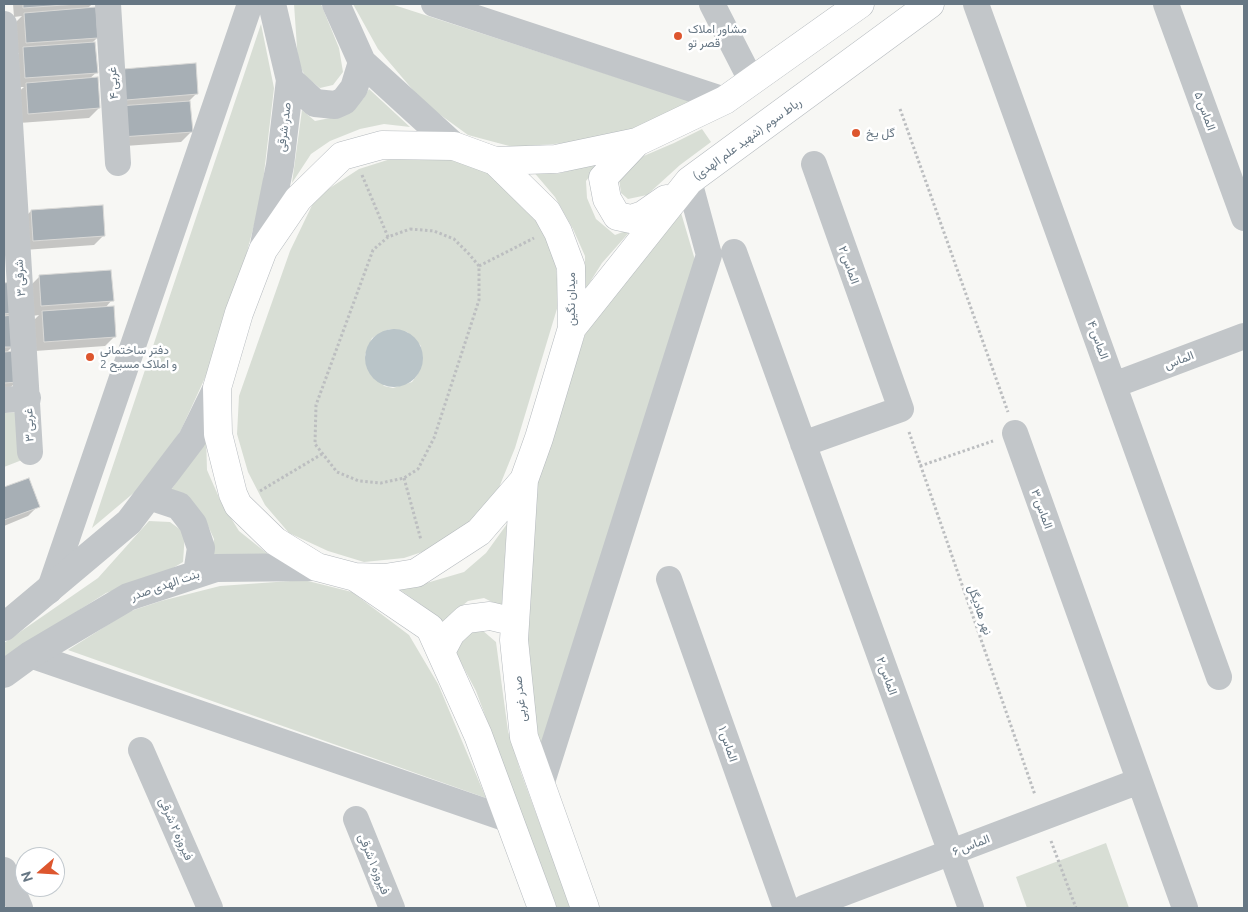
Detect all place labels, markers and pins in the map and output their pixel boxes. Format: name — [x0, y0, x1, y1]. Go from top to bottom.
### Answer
place label: مشاور املاک قصر تو — [688, 22, 747, 50]
marker: مشاور املاک قصر تو — [672, 30, 684, 42]
place label: گل یخ — [866, 126, 895, 140]
marker: گل یخ — [850, 127, 862, 139]
place label: دفتر ساختمانی و املاک مسیح 2 — [100, 343, 177, 371]
marker: دفتر ساختمانی و املاک مسیح 2 — [84, 351, 96, 363]

